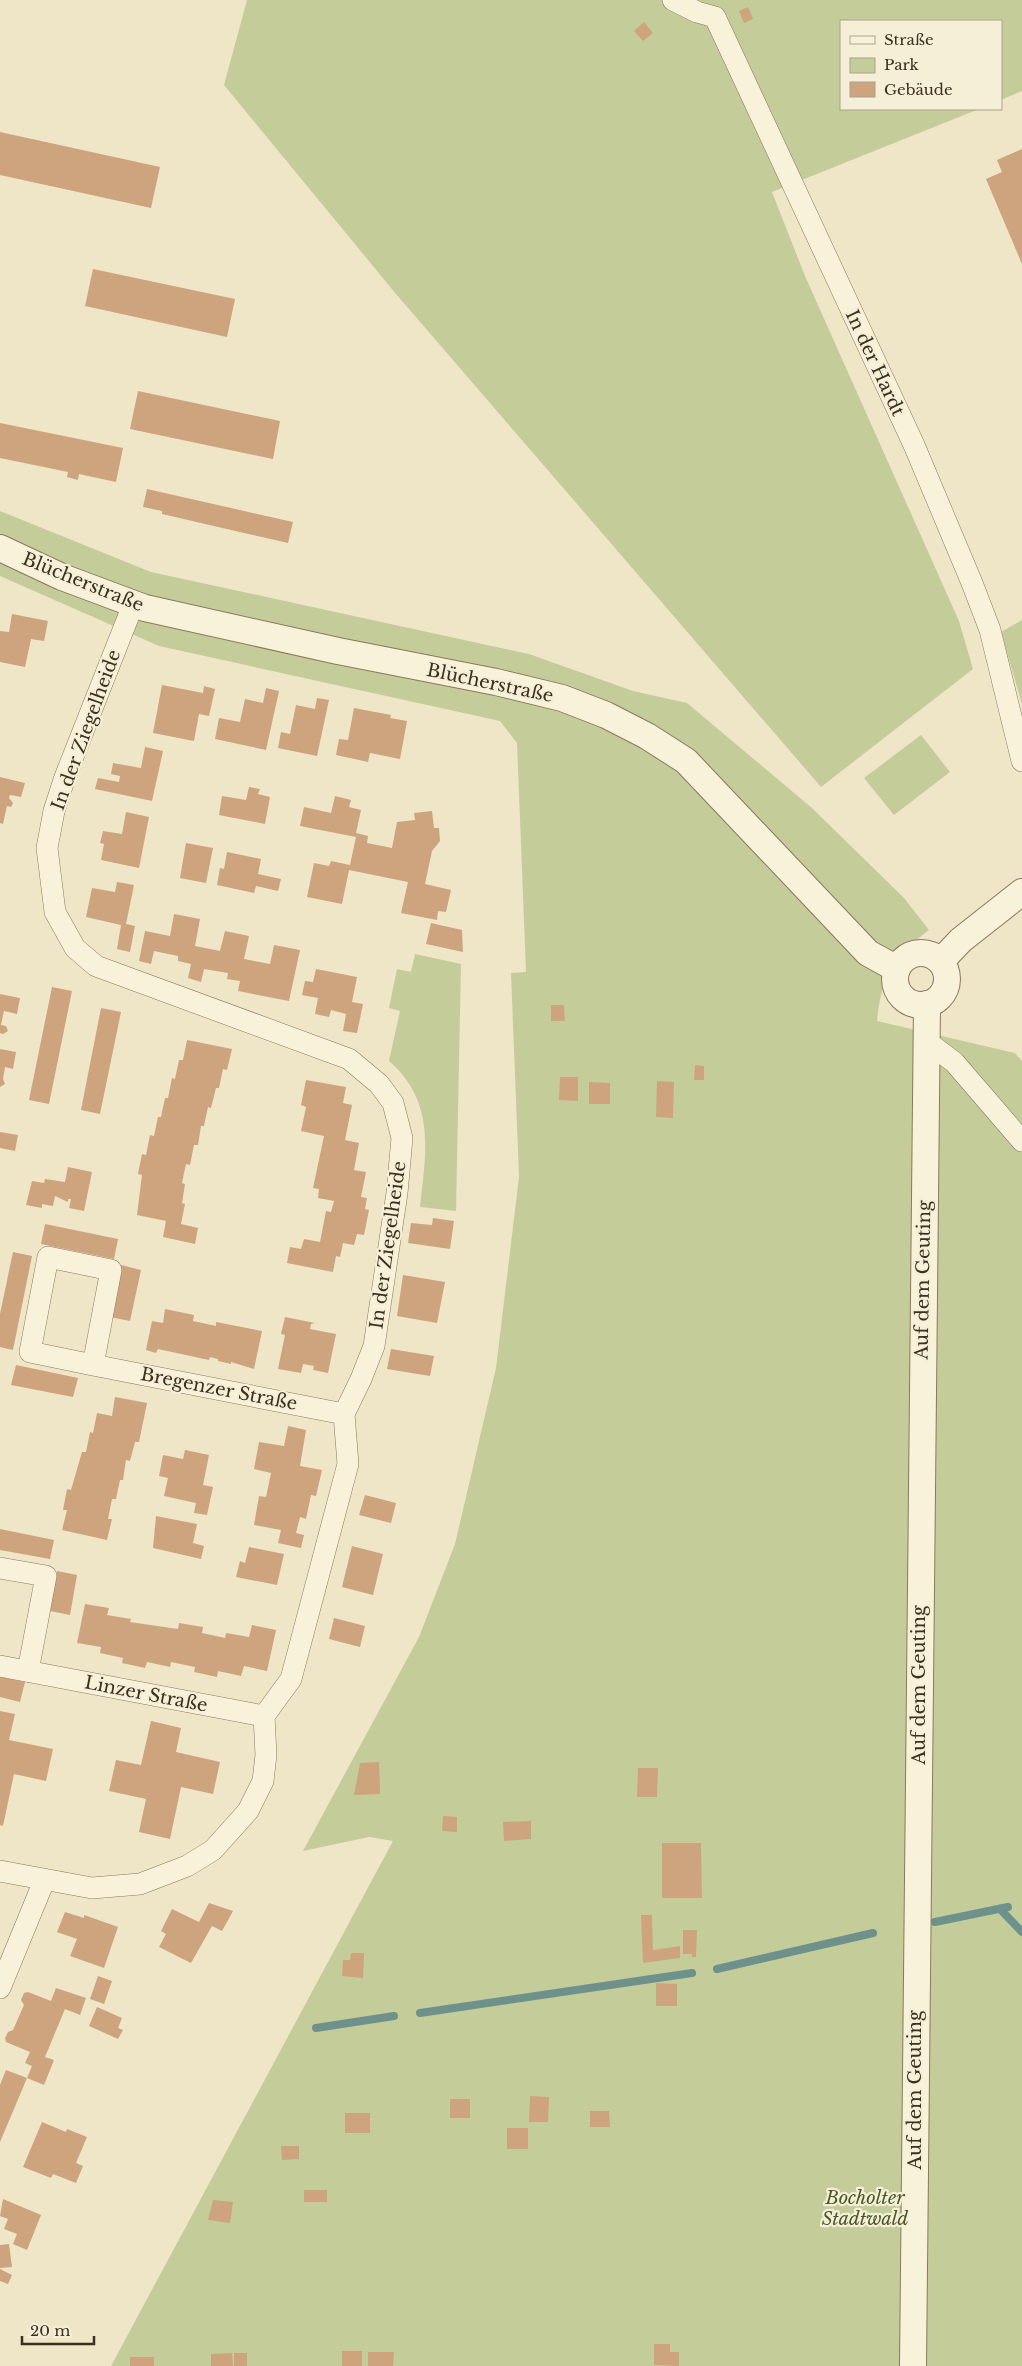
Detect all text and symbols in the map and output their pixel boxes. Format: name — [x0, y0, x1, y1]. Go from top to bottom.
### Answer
legend — [840, 20, 1002, 110]
text: Straße — [884, 30, 934, 49]
text: Park — [884, 55, 920, 74]
text: Gebäude — [884, 80, 953, 99]
street label: In der Hardt — [841, 306, 909, 420]
street label: Blücherstraße — [19, 548, 147, 616]
street label: In der Ziegelheide — [47, 647, 125, 813]
street label: Blücherstraße — [425, 659, 555, 707]
street label: In der Ziegelheide — [365, 1160, 411, 1330]
street label: Auf dem Geuting — [911, 1200, 935, 1361]
street label: Bregenzer Straße — [139, 1363, 299, 1415]
street label: Auf dem Geuting — [908, 1605, 930, 1766]
street label: Linzer Straße — [83, 1671, 209, 1717]
street label: Auf dem Geuting — [904, 2010, 926, 2171]
park label: Bocholter Stadtwald — [822, 2187, 909, 2230]
scale bar — [22, 2314, 95, 2346]
text: 20 m — [30, 2321, 70, 2340]

